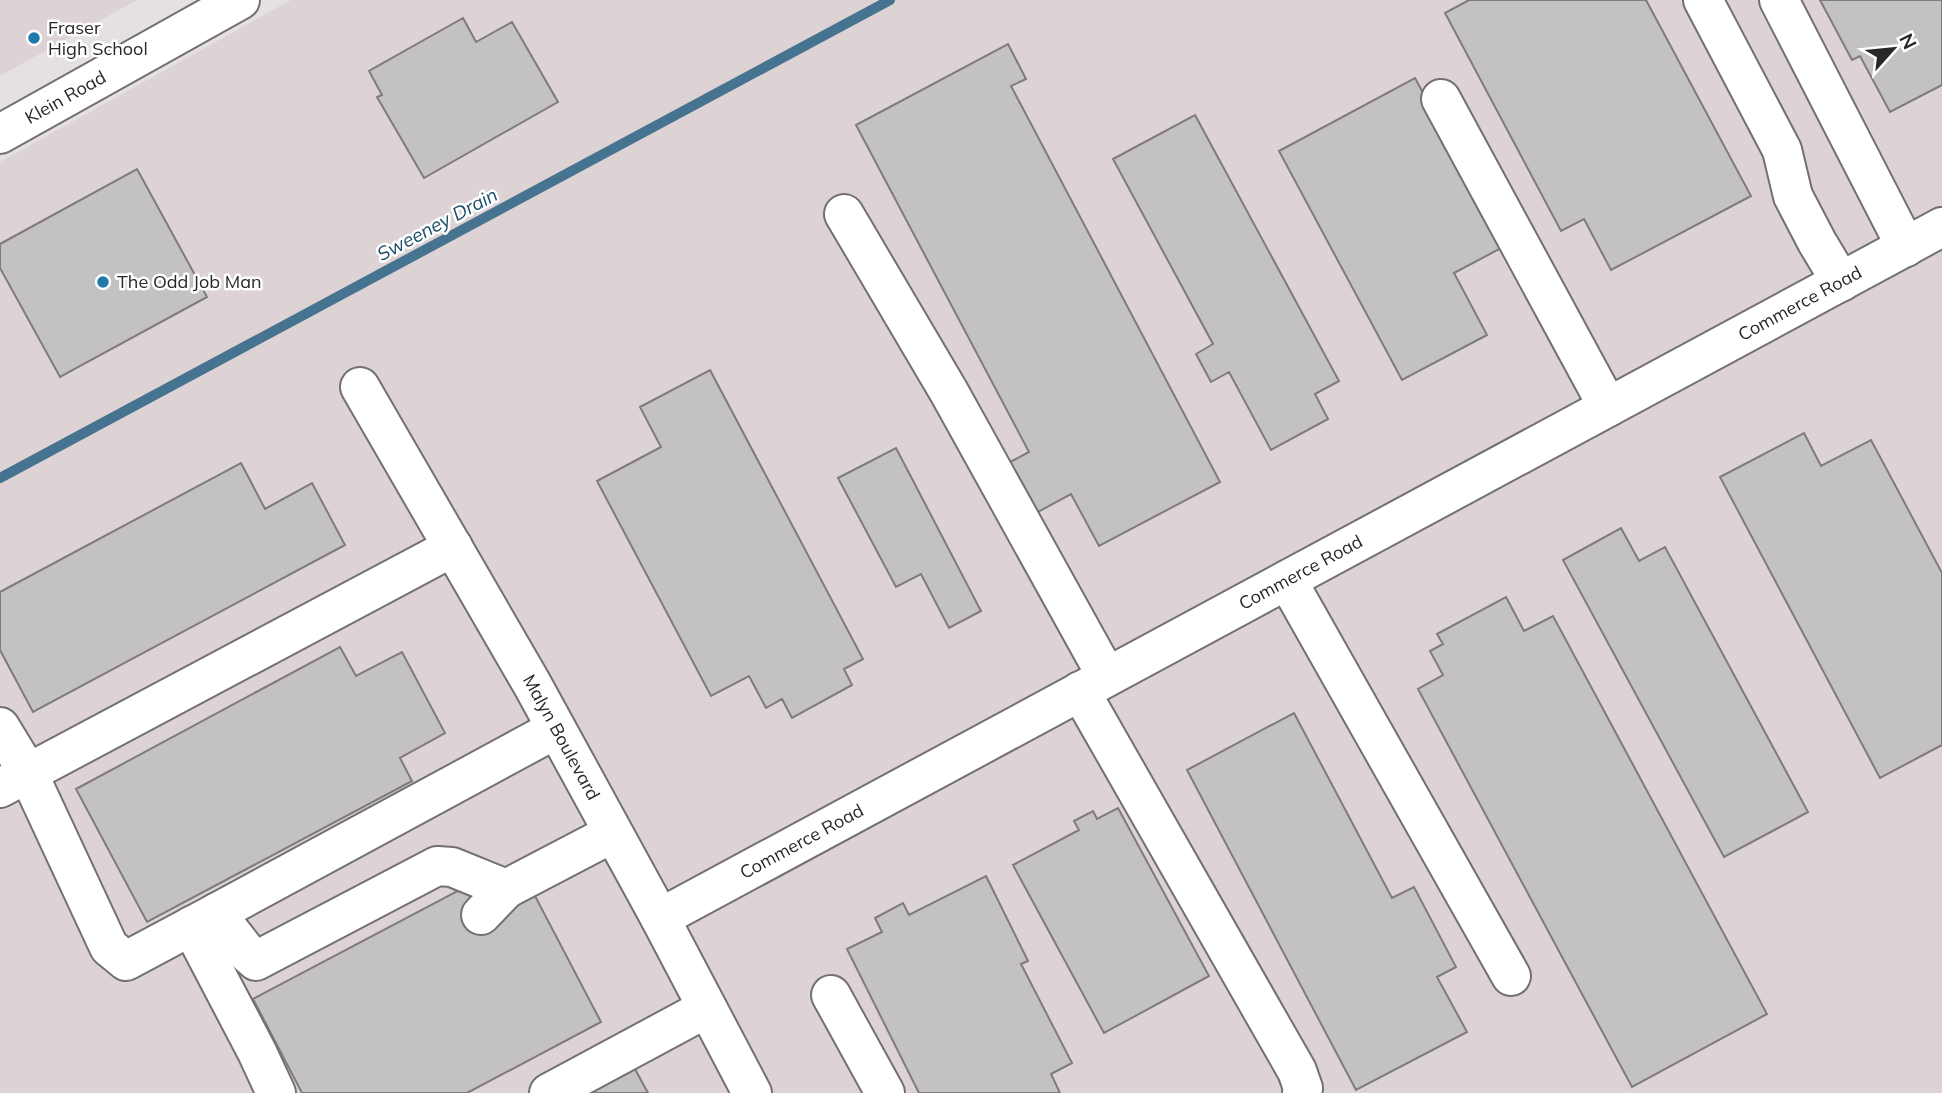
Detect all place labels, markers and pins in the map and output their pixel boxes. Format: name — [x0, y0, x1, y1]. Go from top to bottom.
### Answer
place label: Fraser High School — [48, 16, 148, 60]
marker: Fraser High School — [26, 30, 42, 46]
place label: The Odd Job Man — [117, 270, 262, 293]
marker: The Odd Job Man — [95, 274, 111, 290]

